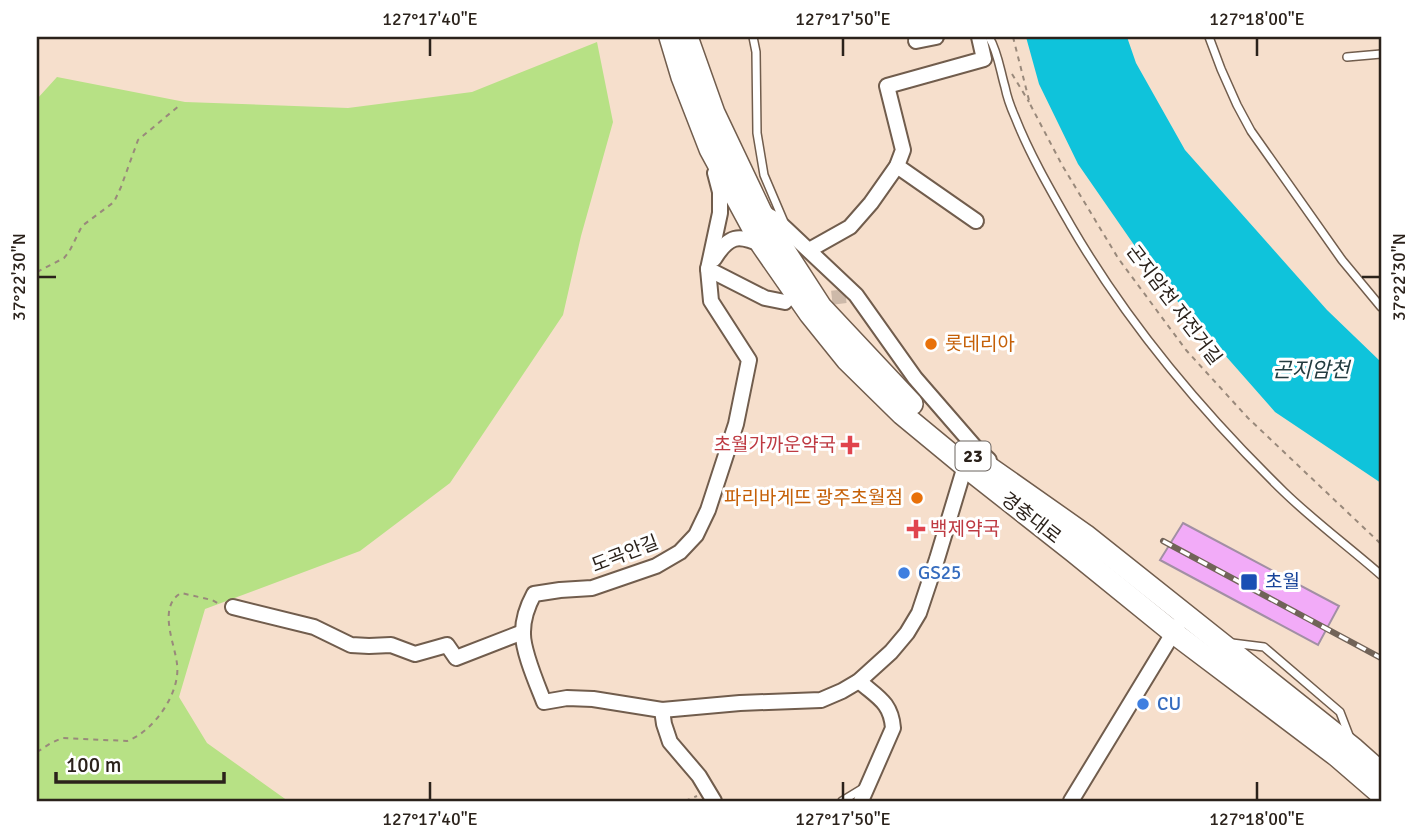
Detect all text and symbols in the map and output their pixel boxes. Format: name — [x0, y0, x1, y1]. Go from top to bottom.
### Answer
text: 127°17'40"E — [382, 8, 478, 30]
text: 127°17'50"E — [795, 8, 891, 30]
text: 127°18'00"E — [1209, 8, 1305, 30]
text: 37°22'30"N — [8, 233, 30, 321]
text: 37°22'30"N — [1388, 233, 1410, 321]
street label: 곤지암천 자전거길 — [1121, 240, 1227, 370]
place label: 롯데리아 — [945, 332, 1015, 356]
marker: 롯데리아 — [923, 336, 939, 352]
water label: 곤지암천 — [1272, 357, 1352, 383]
place label: 초월가까운약국 — [714, 433, 836, 457]
marker: 초월가까운약국 — [842, 437, 858, 453]
road number: 23 — [956, 442, 990, 470]
place label: 파리바게뜨 광주초월점 — [724, 486, 903, 510]
street label: 경충대로 — [996, 487, 1066, 549]
marker: 파리바게뜨 광주초월점 — [909, 490, 925, 506]
place label: 백제약국 — [930, 517, 1000, 541]
marker: 백제약국 — [908, 521, 924, 537]
street label: 도곡안길 — [588, 530, 662, 578]
place label: GS25 — [918, 561, 961, 585]
marker: GS25 — [896, 565, 912, 581]
place label: 초월 — [1265, 570, 1300, 594]
marker: 초월 — [1239, 572, 1259, 592]
place label: CU — [1157, 692, 1181, 716]
marker: CU — [1135, 696, 1151, 712]
scale bar — [56, 740, 224, 784]
text: 100 m — [66, 752, 121, 778]
text: 127°17'40"E — [382, 808, 478, 830]
text: 127°17'50"E — [795, 808, 891, 830]
text: 127°18'00"E — [1209, 808, 1305, 830]

